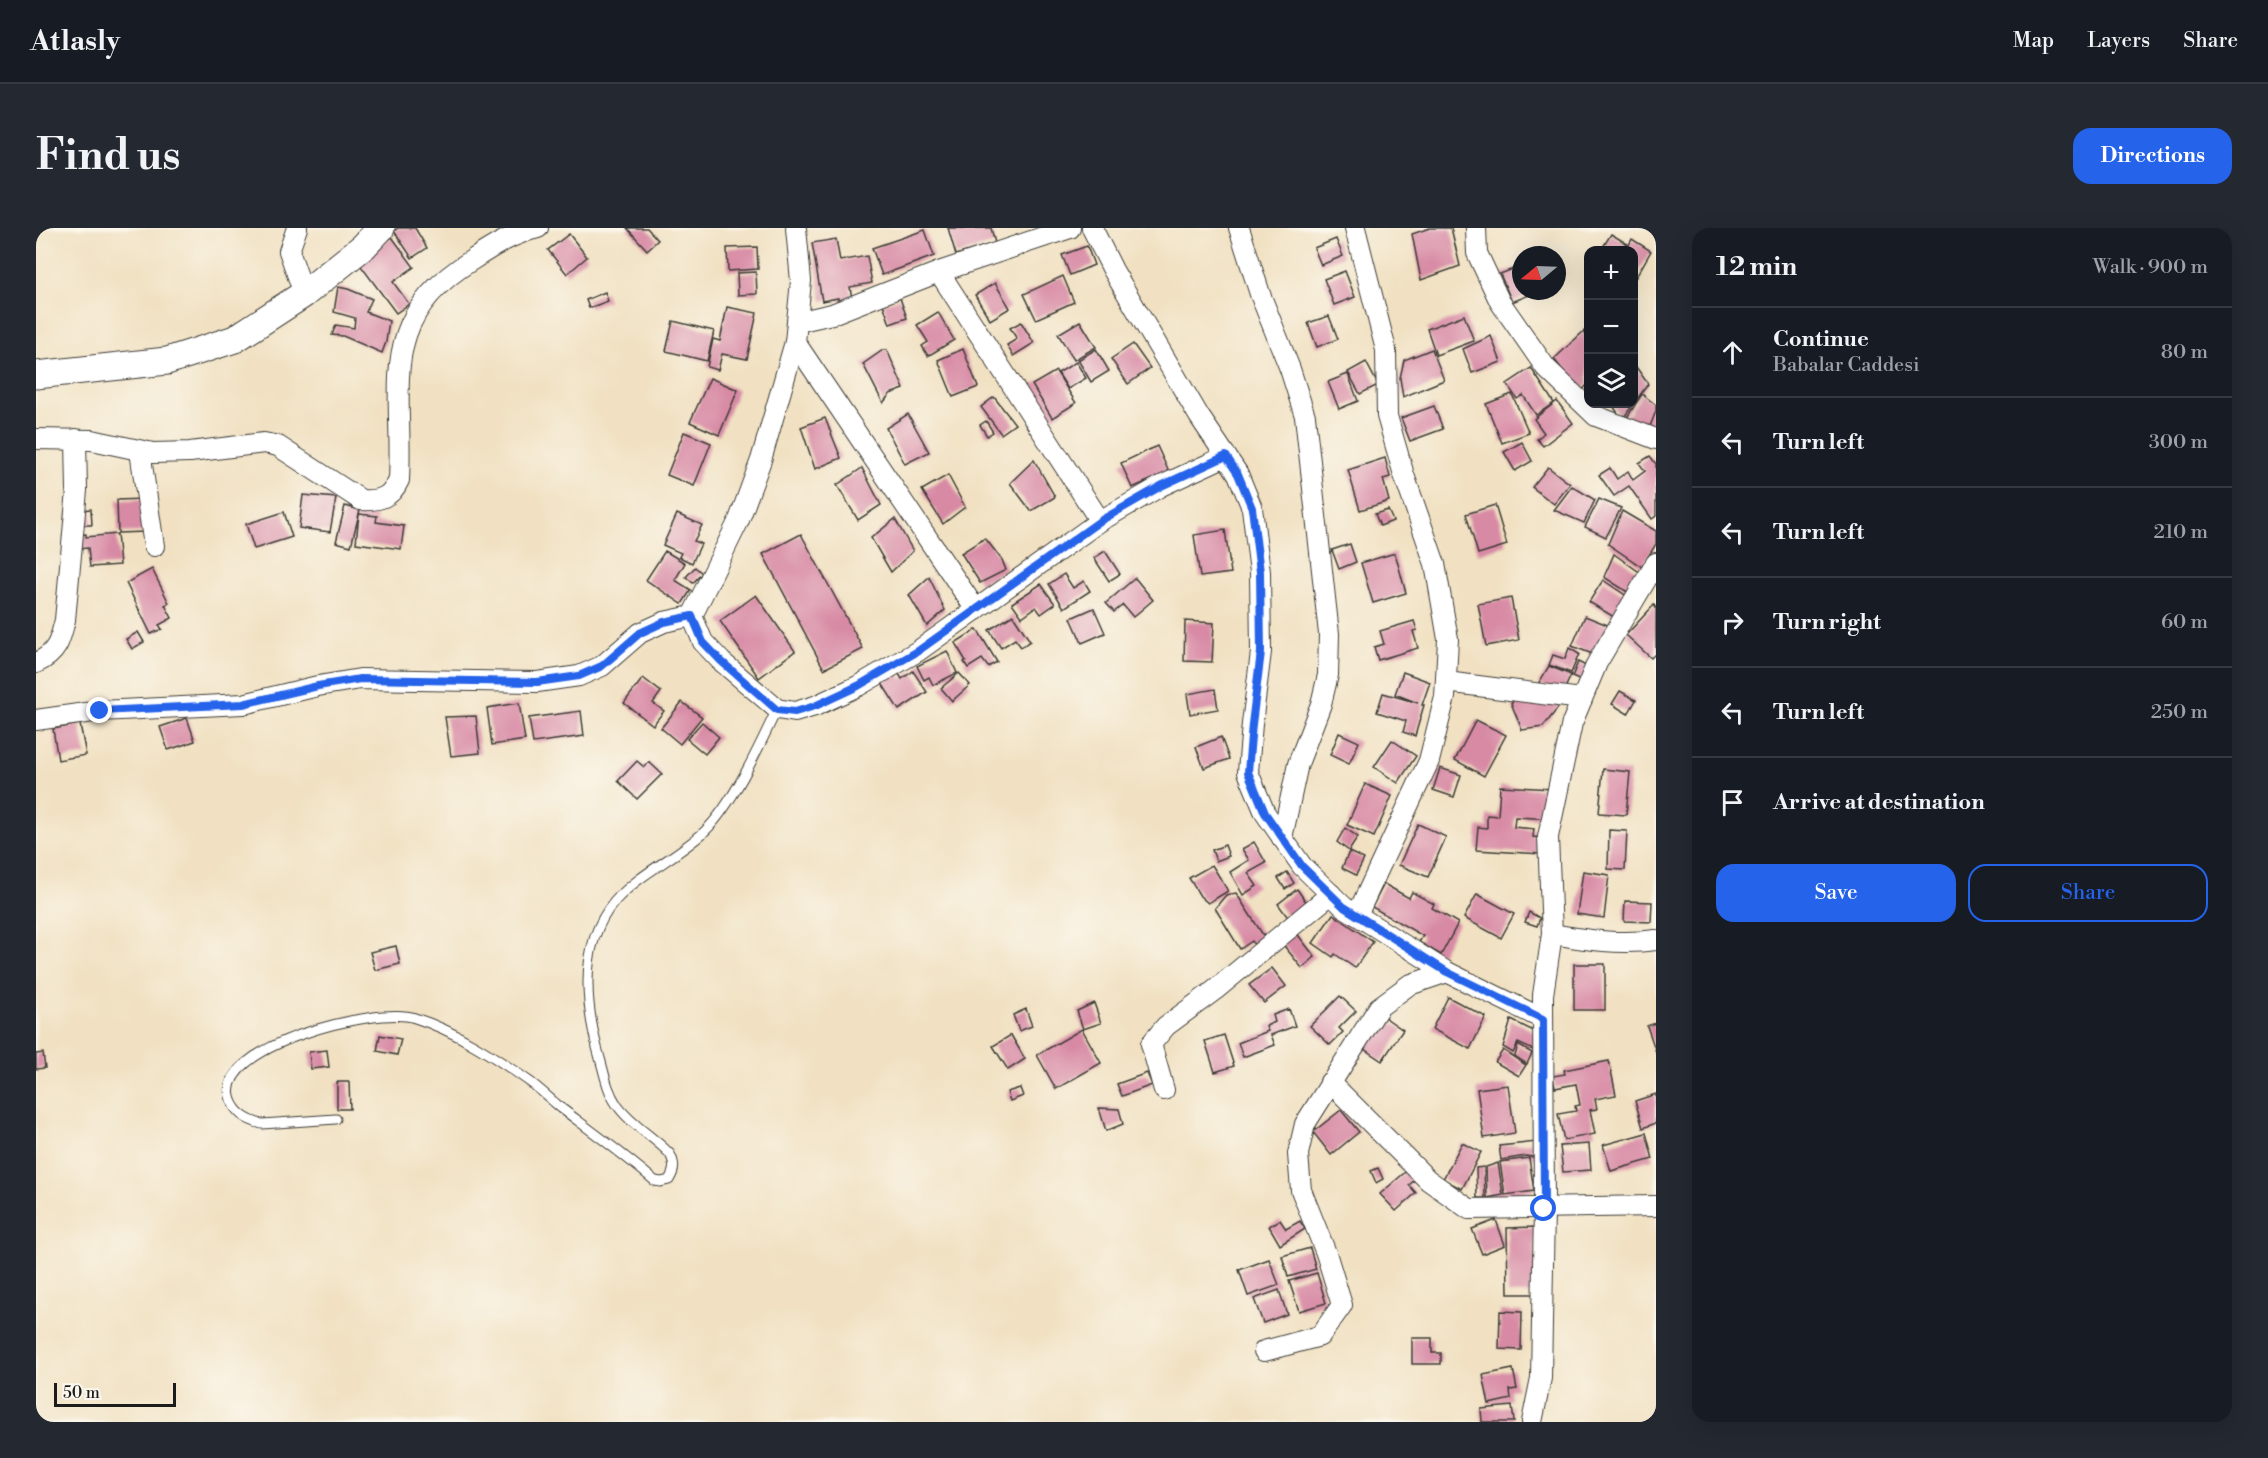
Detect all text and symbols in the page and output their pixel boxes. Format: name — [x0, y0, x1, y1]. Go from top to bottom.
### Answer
text: Atlasly — [30, 24, 120, 59]
text: Map — [2013, 28, 2054, 54]
text: Layers — [2087, 28, 2150, 54]
text: Share — [2183, 28, 2238, 54]
button: Directions — [2073, 128, 2232, 184]
text: Find us — [36, 130, 180, 183]
north arrow — [1512, 246, 1566, 300]
map controls — [1584, 246, 1638, 408]
button: + — [1584, 246, 1638, 300]
text: 12 min — [1716, 251, 1797, 283]
text: Walk · 900 m — [2093, 255, 2208, 280]
button: − — [1584, 300, 1638, 354]
text: Continue — [1773, 326, 1869, 353]
icon: ahead — [1716, 336, 1749, 369]
text: 80 m — [2161, 340, 2208, 365]
text: Babalar Caddesi — [1773, 353, 1920, 378]
button: layers — [1584, 354, 1638, 408]
icon: left — [1716, 426, 1749, 459]
text: Turn left — [1773, 429, 1864, 456]
text: 300 m — [2149, 430, 2208, 455]
icon: left — [1716, 516, 1749, 549]
text: Turn left — [1773, 519, 1864, 546]
text: 210 m — [2153, 520, 2208, 545]
icon: right — [1716, 606, 1749, 639]
text: Turn right — [1773, 609, 1881, 636]
text: 60 m — [2161, 610, 2208, 635]
icon: left — [1716, 696, 1749, 729]
route end — [86, 697, 112, 723]
text: Turn left — [1773, 699, 1864, 726]
text: 250 m — [2151, 700, 2208, 725]
icon: arrive — [1716, 786, 1749, 819]
text: Arrive at destination — [1773, 789, 1985, 816]
button: Save — [1716, 864, 1956, 922]
button: Share — [1968, 864, 2208, 922]
route start — [1530, 1195, 1556, 1221]
scale bar — [54, 1380, 176, 1408]
text: 50 m — [63, 1383, 100, 1403]

